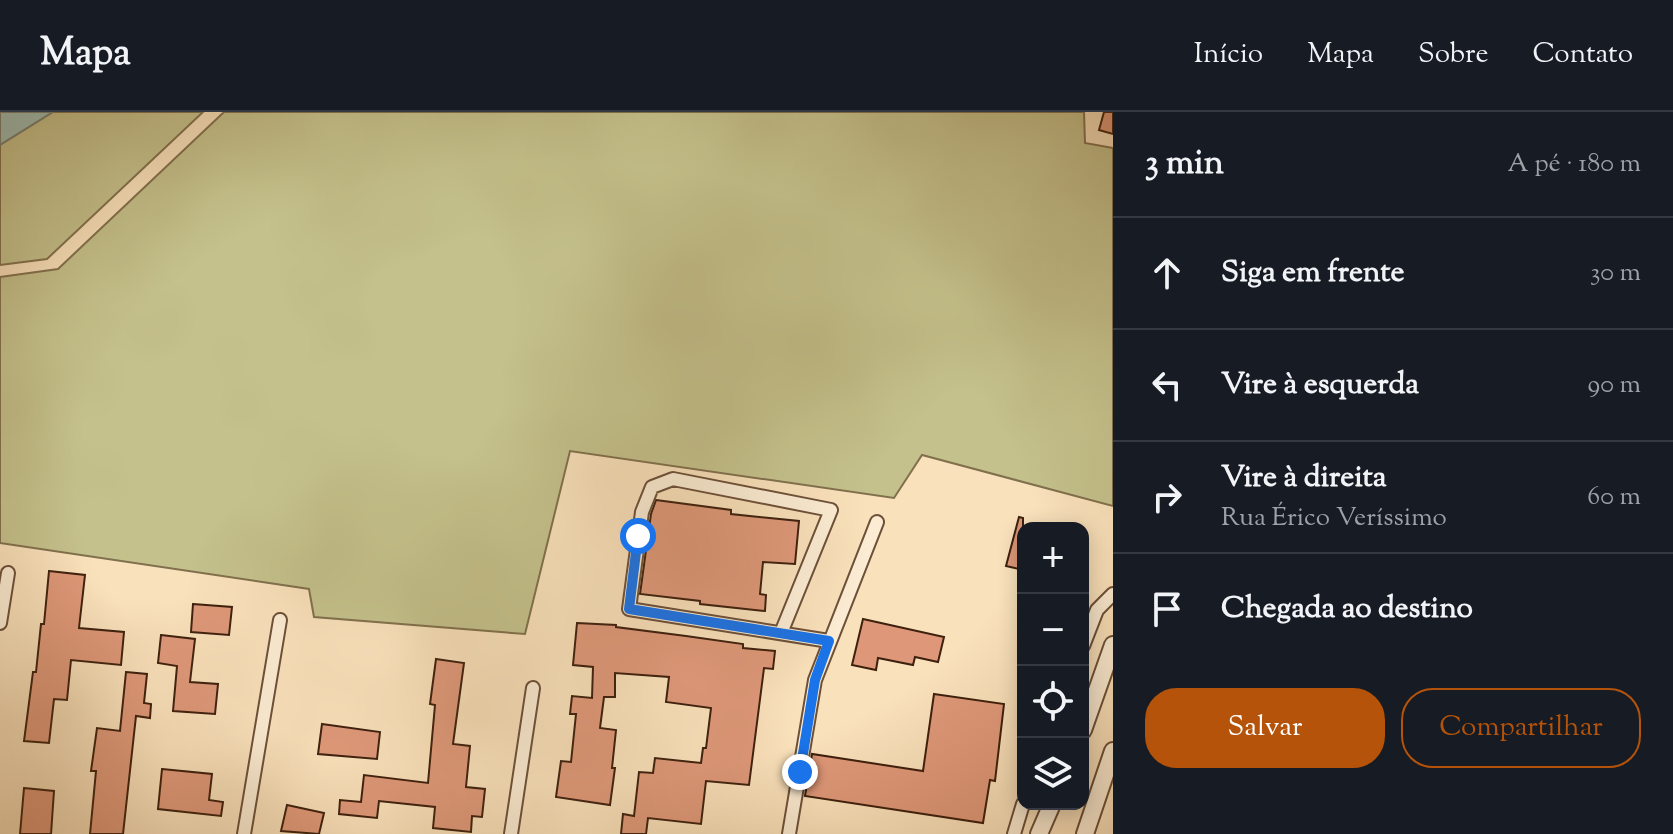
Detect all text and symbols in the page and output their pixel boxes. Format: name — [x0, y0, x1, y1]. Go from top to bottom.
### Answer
text: Mapa — [40, 28, 131, 82]
text: Início — [1194, 35, 1263, 75]
text: Mapa — [1307, 35, 1374, 75]
text: Sobre — [1418, 35, 1489, 75]
text: Contato — [1533, 35, 1633, 75]
text: 3 min — [1145, 140, 1224, 189]
text: A pé · 180 m — [1508, 146, 1641, 183]
icon: ahead — [1145, 251, 1189, 295]
text: Siga em frente — [1221, 252, 1405, 295]
text: 30 m — [1590, 255, 1641, 292]
icon: left — [1145, 363, 1189, 407]
text: Vire à esquerda — [1221, 364, 1419, 407]
text: 90 m — [1588, 367, 1641, 404]
text: Vire à direita — [1221, 457, 1387, 500]
icon: right — [1145, 475, 1189, 519]
text: 60 m — [1587, 479, 1641, 516]
text: Rua Érico Veríssimo — [1221, 500, 1447, 537]
route start — [620, 518, 656, 554]
map controls — [1017, 522, 1089, 810]
button: + — [1017, 522, 1089, 594]
icon: arrive — [1145, 587, 1189, 631]
text: Chegada ao destino — [1221, 588, 1473, 631]
button: − — [1017, 594, 1089, 666]
button: locate — [1017, 666, 1089, 738]
button: Salvar — [1145, 688, 1385, 768]
button: Compartilhar — [1401, 688, 1641, 768]
button: layers — [1017, 738, 1089, 810]
route end — [782, 754, 818, 790]

